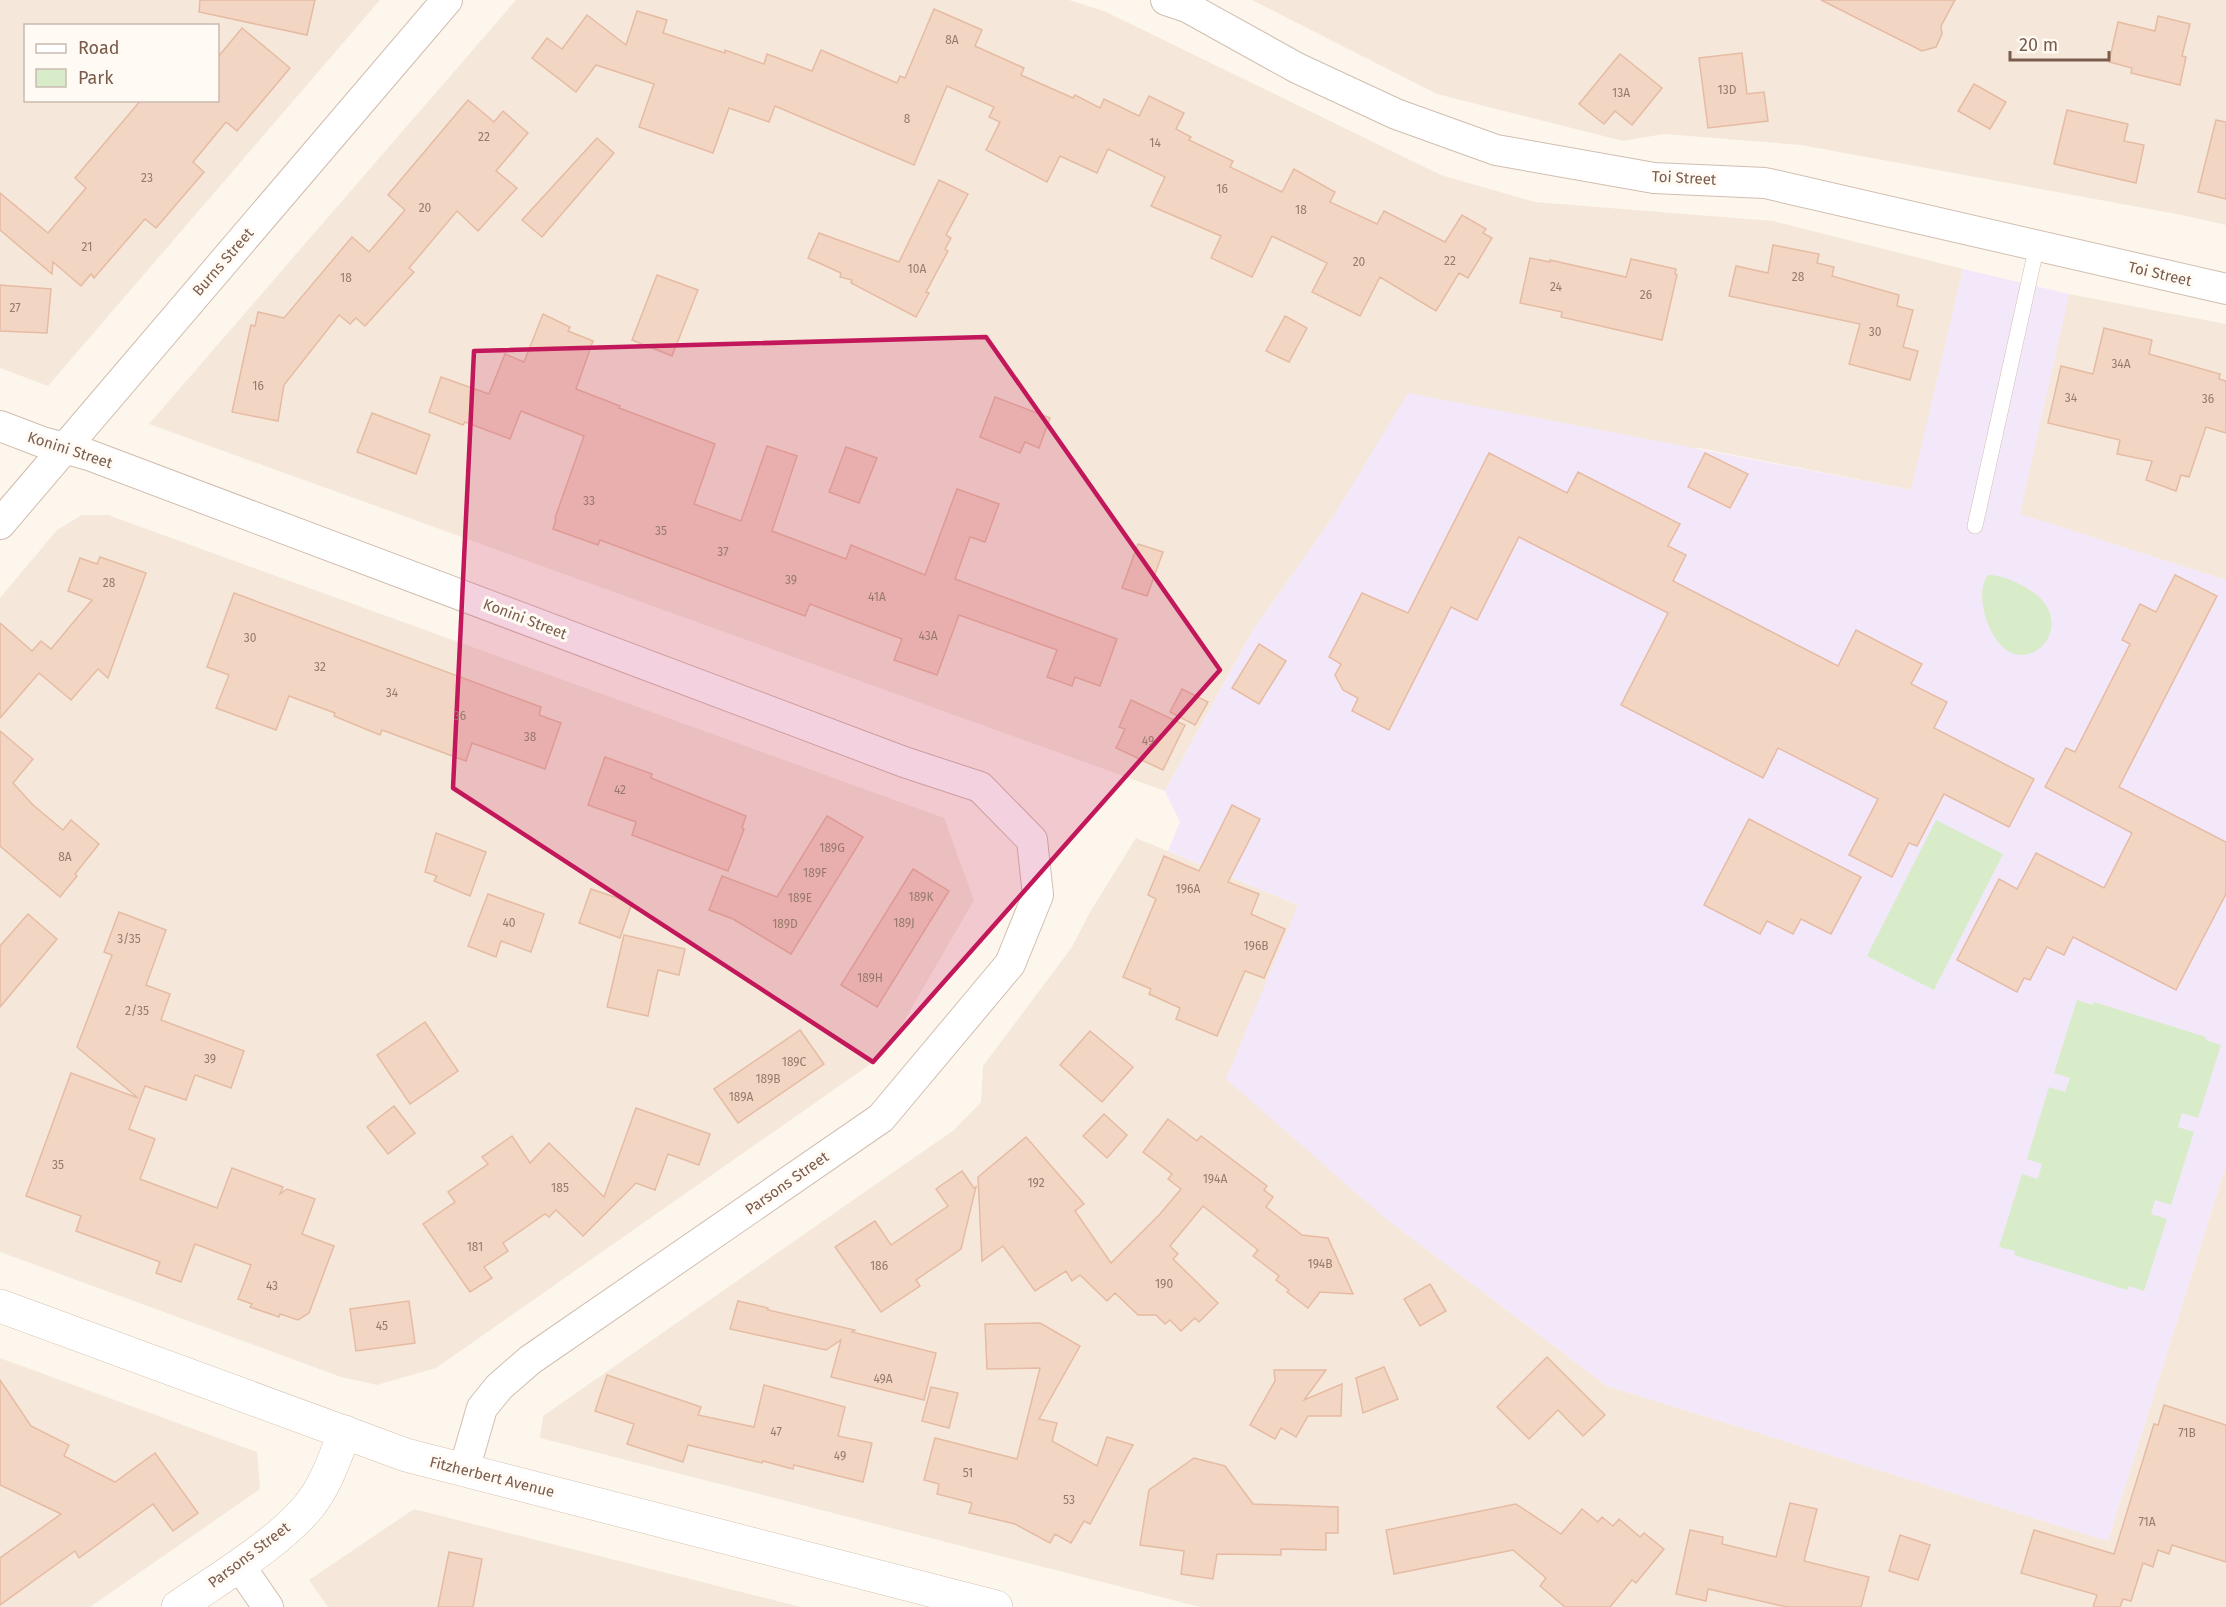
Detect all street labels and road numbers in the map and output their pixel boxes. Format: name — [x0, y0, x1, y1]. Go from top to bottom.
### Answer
street label: Toi Street — [1651, 167, 1717, 189]
street label: Burns Street — [189, 224, 258, 300]
street label: Toi Street — [2127, 258, 2194, 290]
street label: Konini Street — [25, 428, 115, 472]
street label: Konini Street — [481, 595, 570, 643]
street label: Parsons Street — [742, 1147, 833, 1218]
street label: Fitzherbert Avenue — [428, 1453, 556, 1501]
street label: Parsons Street — [205, 1518, 294, 1592]

